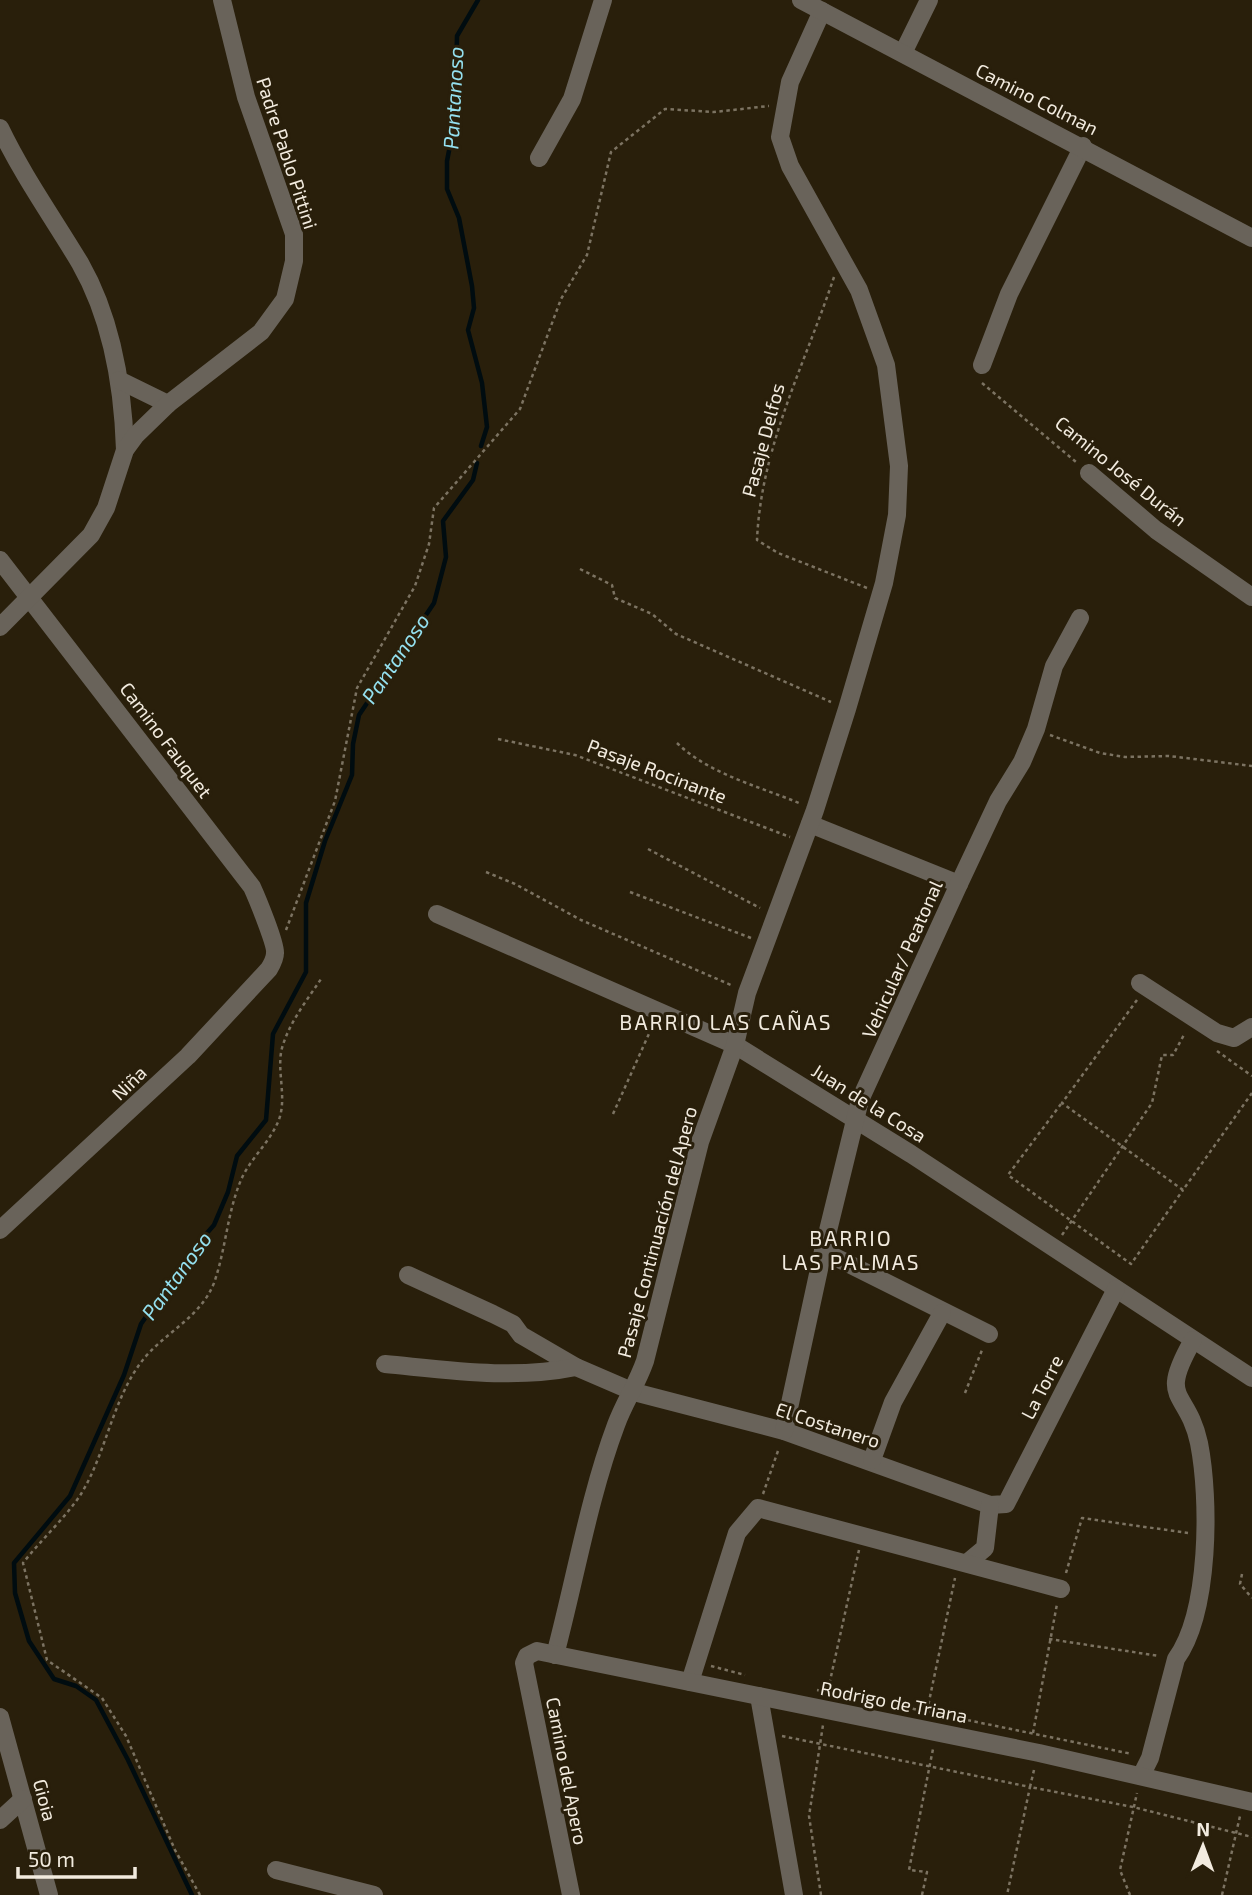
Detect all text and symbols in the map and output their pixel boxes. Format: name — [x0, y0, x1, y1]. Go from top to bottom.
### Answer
water label: Pantanoso — [437, 46, 468, 150]
street label: Camino Colman — [972, 58, 1102, 139]
street label: Padre Pablo Pittini — [252, 74, 323, 232]
street label: Pasaje Delfos — [736, 381, 789, 499]
street label: Camino José Durán — [1051, 411, 1192, 531]
water label: Pantanoso — [356, 609, 434, 708]
street label: Camino Fauquet — [115, 677, 217, 802]
street label: Pasaje Rocinante — [584, 733, 730, 808]
street label: Vehicular/ Peatonal — [856, 876, 947, 1041]
district label: BARRIO LAS CAÑAS — [619, 1009, 833, 1034]
street label: Juan de la Cosa — [808, 1058, 931, 1147]
street label: Niña — [106, 1061, 151, 1105]
street label: Pasaje Continuación del Apero — [612, 1104, 701, 1360]
district label: BARRIO LAS PALMAS — [781, 1225, 921, 1274]
water label: Pantanoso — [135, 1226, 216, 1324]
street label: La Torre — [1016, 1351, 1067, 1423]
street label: El Costanero — [773, 1397, 883, 1452]
street label: Rodrigo de Triana — [818, 1676, 970, 1727]
street label: Camino del Apero — [542, 1695, 593, 1847]
street label: Gioia — [29, 1776, 62, 1823]
north arrow — [1168, 1811, 1238, 1881]
text: N — [1196, 1817, 1210, 1840]
scale bar — [18, 1836, 135, 1880]
text: 50 m — [28, 1846, 75, 1871]

